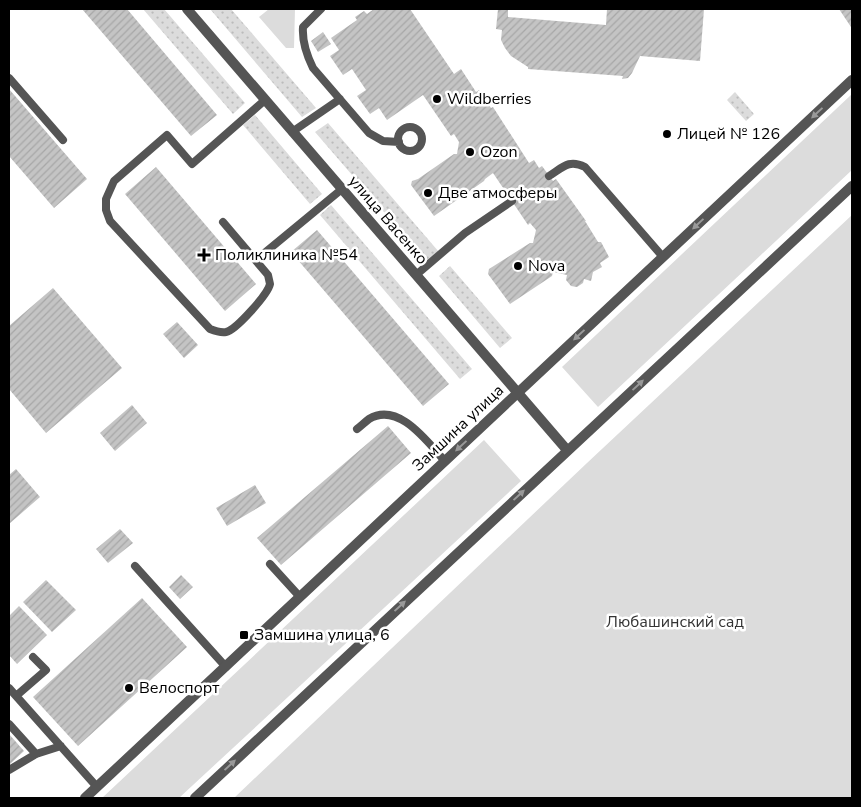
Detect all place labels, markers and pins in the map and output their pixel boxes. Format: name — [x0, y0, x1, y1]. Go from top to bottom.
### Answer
place label: Wildberries — [447, 88, 532, 110]
marker: Wildberries — [431, 93, 443, 105]
place label: Лицей № 126 — [677, 123, 780, 145]
marker: Лицей № 126 — [661, 128, 673, 140]
place label: Ozon — [480, 141, 518, 163]
marker: Ozon — [464, 146, 476, 158]
place label: Две атмосферы — [438, 182, 557, 204]
marker: Две атмосферы — [422, 187, 434, 199]
place label: Поликлиника №54 — [215, 244, 358, 266]
marker: Поликлиника №54 — [197, 248, 211, 262]
place label: Nova — [528, 255, 565, 277]
marker: Nova — [512, 260, 524, 272]
place label: Замшина улица, 6 — [254, 624, 390, 646]
marker: Замшина улица, 6 — [238, 629, 250, 641]
place label: Велоспорт — [139, 677, 220, 699]
marker: Велоспорт — [123, 682, 135, 694]

